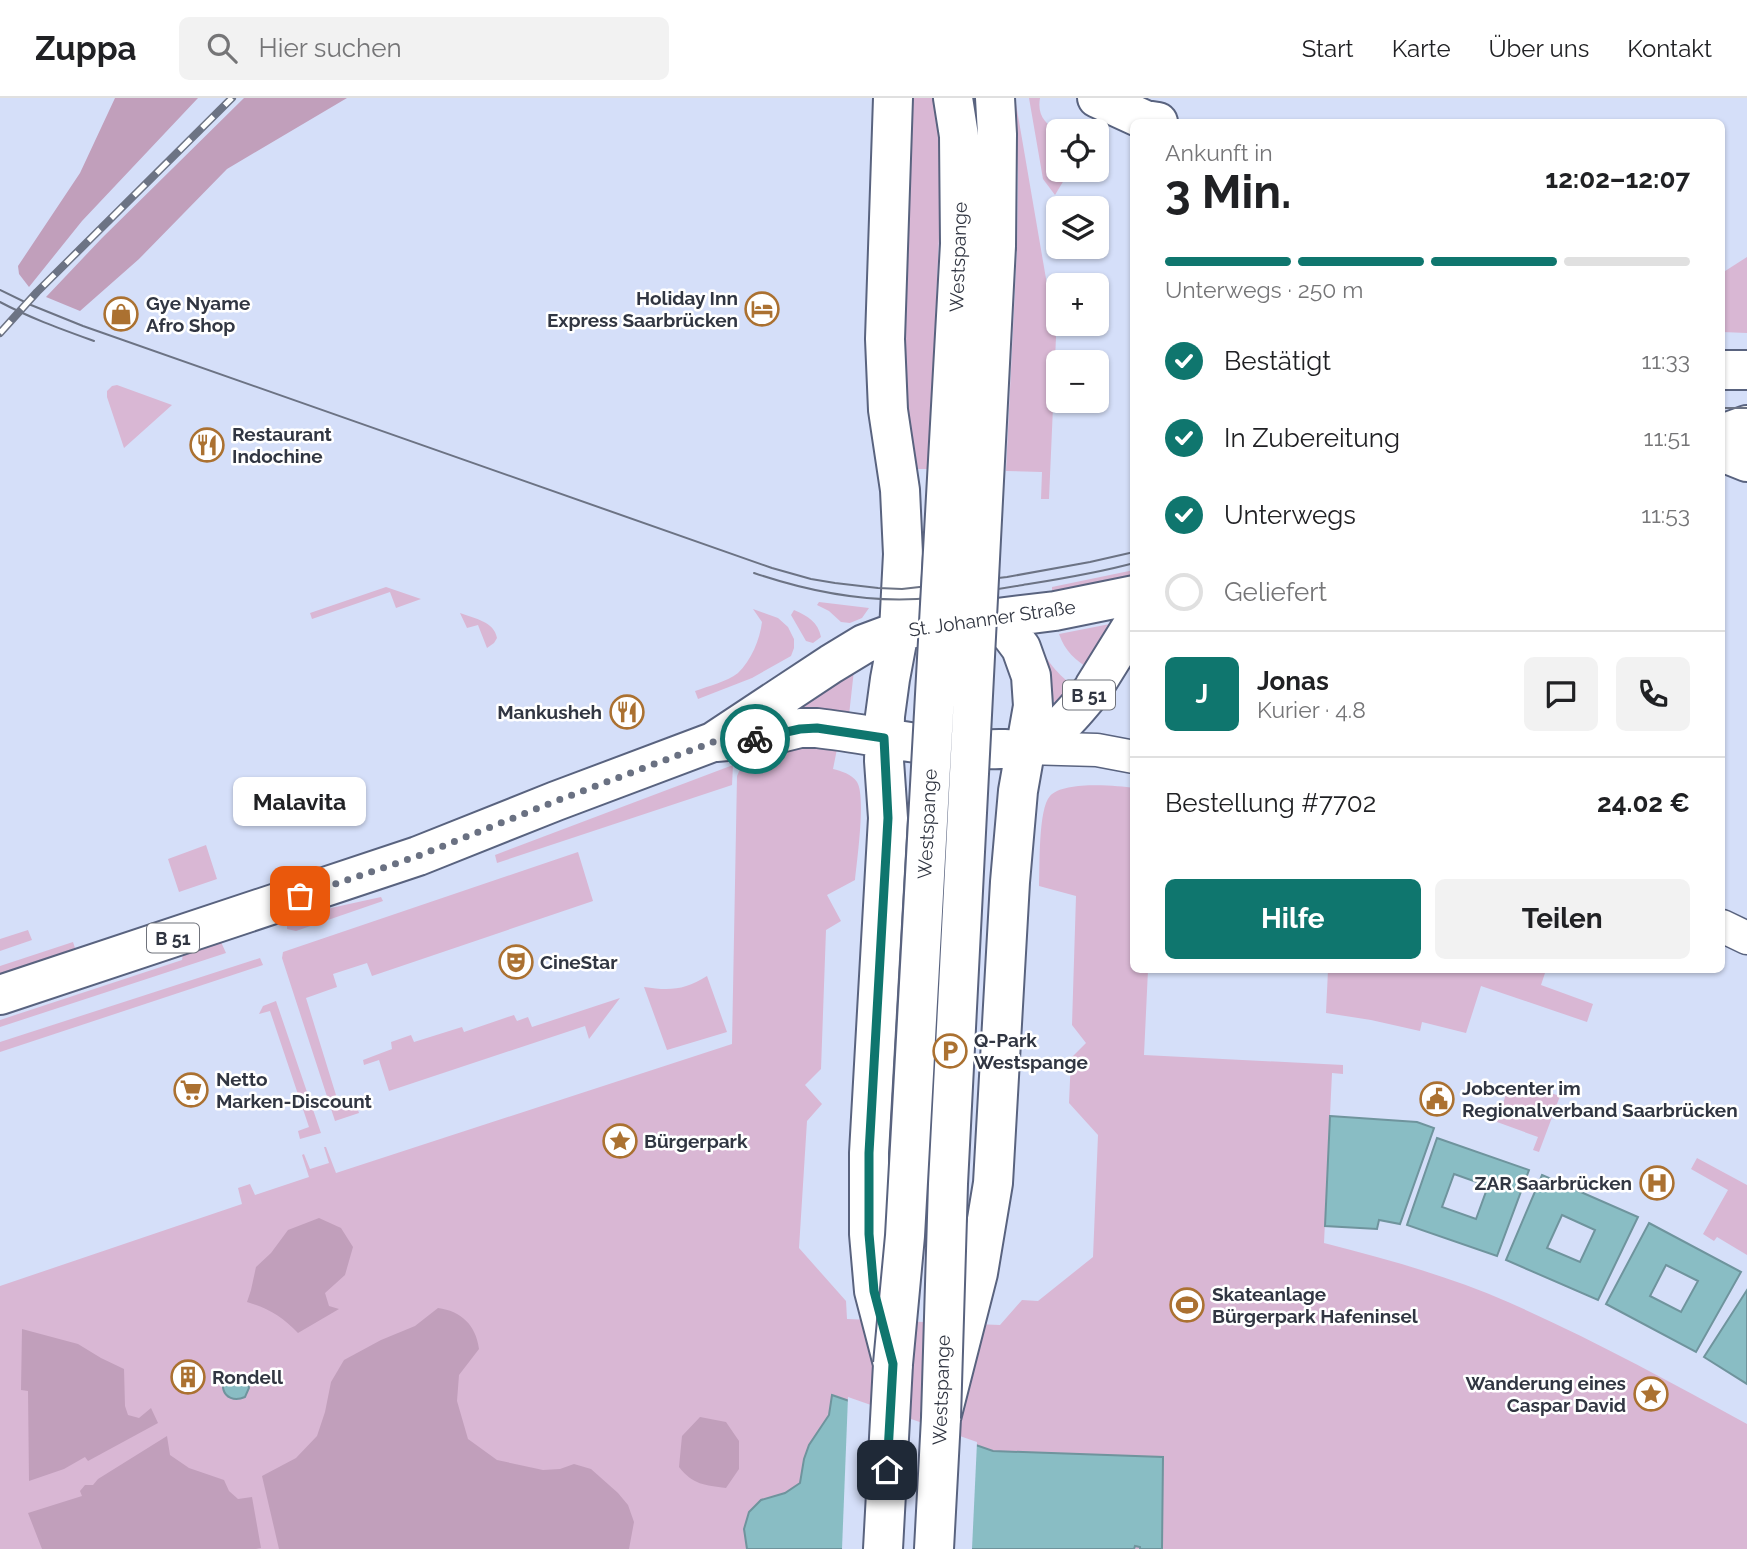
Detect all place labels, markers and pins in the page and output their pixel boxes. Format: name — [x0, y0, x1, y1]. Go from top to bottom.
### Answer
place label: Holiday Inn Express Saarbrücken — [547, 287, 738, 331]
hotel icon: Holiday Inn Express Saarbrücken — [743, 290, 781, 328]
place label: Gye Nyame Afro Shop — [146, 292, 250, 336]
shop icon: Gye Nyame Afro Shop — [102, 295, 140, 333]
place label: Restaurant Indochine — [232, 423, 333, 467]
restaurant icon: Restaurant Indochine — [188, 426, 226, 464]
restaurant icon: Mankusheh — [608, 693, 646, 731]
place label: Mankusheh — [497, 701, 602, 723]
callout: Malavita — [233, 777, 366, 826]
pin — [270, 866, 330, 926]
theatre icon: CineStar — [497, 943, 535, 981]
place label: CineStar — [540, 951, 618, 973]
place label: Q-Park Westspange — [974, 1029, 1088, 1073]
parking icon: Q-Park Westspange — [931, 1032, 969, 1070]
place label: Netto Marken-Discount — [216, 1068, 373, 1112]
supermarket icon: Netto Marken-Discount — [172, 1071, 210, 1109]
place label: Jobcenter im Regionalverband Saarbrücken — [1462, 1077, 1738, 1121]
public building icon: Jobcenter im Regionalverband Saarbrücken — [1418, 1080, 1456, 1118]
place icon: Bürgerpark — [601, 1122, 639, 1160]
place label: Bürgerpark — [644, 1130, 748, 1152]
hospital icon: ZAR Saarbrücken — [1638, 1164, 1676, 1202]
place label: ZAR Saarbrücken — [1475, 1172, 1632, 1194]
place label: Skateanlage Bürgerpark Hafeninsel — [1212, 1283, 1419, 1327]
sports icon: Skateanlage Bürgerpark Hafeninsel — [1168, 1286, 1206, 1324]
building icon: Rondell — [169, 1358, 207, 1396]
place label: Rondell — [212, 1366, 284, 1388]
place label: Wanderung eines Caspar David — [1465, 1372, 1626, 1416]
place icon: Wanderung eines Caspar David — [1632, 1375, 1670, 1413]
pin — [857, 1440, 917, 1500]

